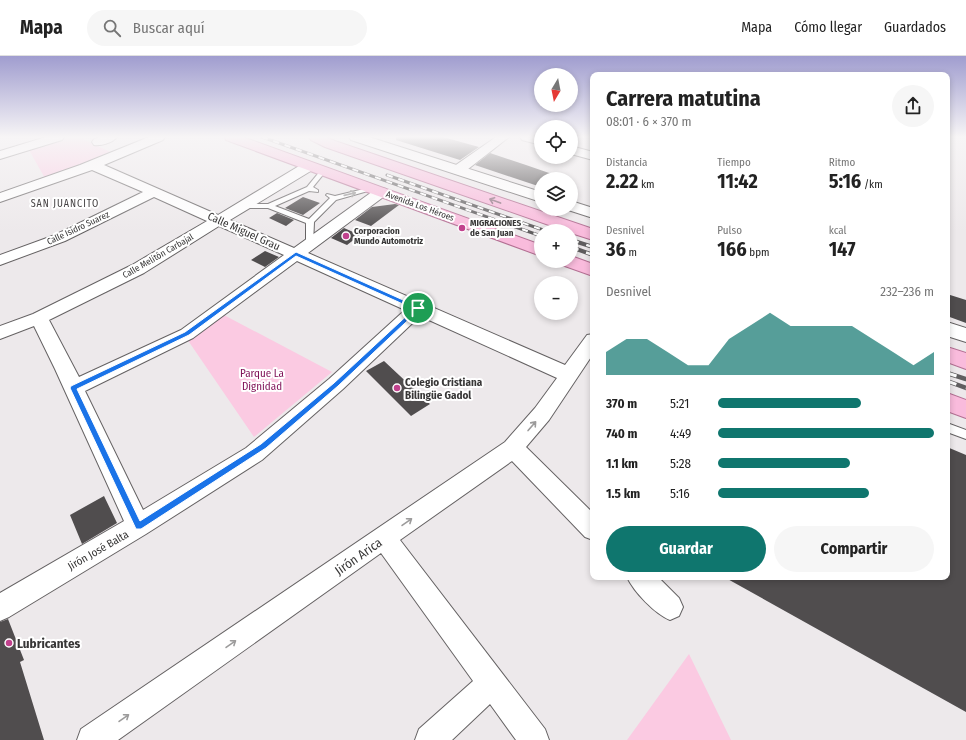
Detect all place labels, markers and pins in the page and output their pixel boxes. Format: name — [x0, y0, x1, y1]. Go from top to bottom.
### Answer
place label: MIGRACIONES de San Juan — [470, 218, 521, 238]
marker: MIGRACIONES de San Juan — [457, 223, 467, 233]
place label: Corporacion Mundo Automotriz — [354, 226, 423, 246]
marker: Corporacion Mundo Automotriz — [341, 231, 351, 241]
pin — [401, 291, 435, 325]
place label: Colegio Cristiana Bilingüe Gadol — [405, 376, 483, 402]
marker: Colegio Cristiana Bilingüe Gadol — [392, 383, 402, 393]
place label: Lubricantes — [17, 636, 81, 651]
marker: Lubricantes — [4, 638, 14, 648]

